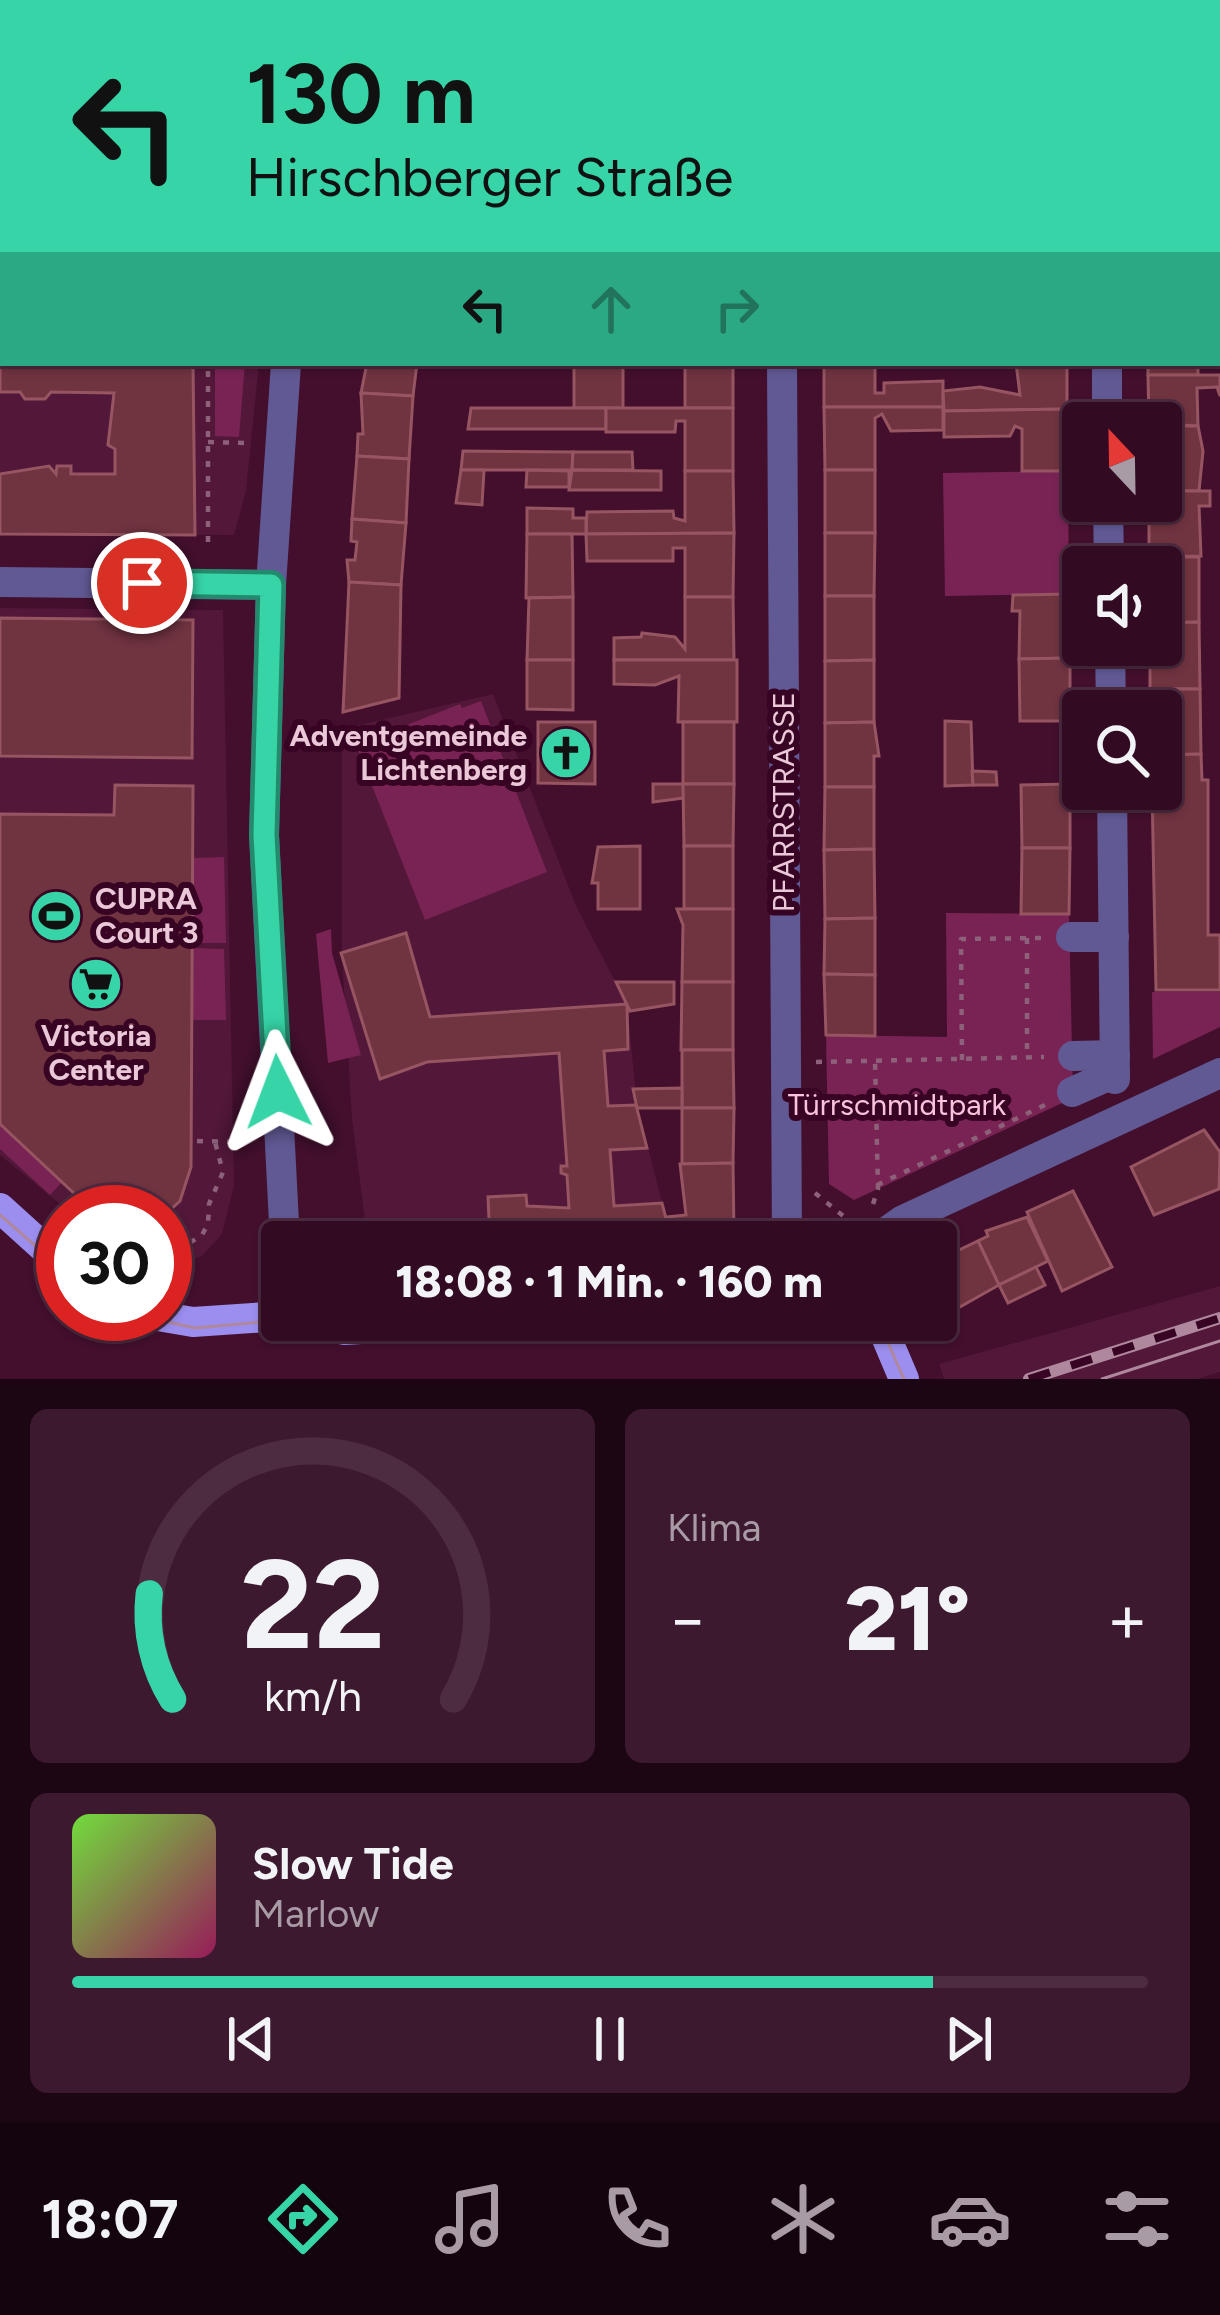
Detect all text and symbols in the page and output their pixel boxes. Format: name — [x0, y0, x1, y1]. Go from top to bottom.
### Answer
text: 130 m — [246, 43, 476, 144]
icon: left — [48, 48, 204, 204]
text: Hirschberger Straße — [246, 145, 733, 210]
icon: left — [452, 276, 518, 342]
icon: ahead — [578, 276, 644, 342]
icon: right — [704, 276, 770, 342]
north arrow — [1062, 402, 1182, 522]
map controls — [1062, 402, 1182, 810]
pin — [91, 532, 193, 634]
button: sound — [1062, 546, 1182, 666]
icon: arrive — [109, 550, 175, 616]
button: search — [1062, 690, 1182, 810]
street label: PFARRSTRASSE — [765, 692, 802, 912]
place label: Adventgemeinde Lichtenberg — [290, 717, 527, 788]
church icon: Adventgemeinde Lichtenberg — [538, 725, 594, 781]
place label: CUPRA Court 3 — [95, 880, 198, 951]
sports icon: CUPRA Court 3 — [28, 888, 84, 944]
supermarket icon: Victoria Center — [68, 956, 124, 1012]
place label: Victoria Center — [41, 1017, 151, 1088]
position arrow — [215, 1029, 341, 1155]
park label: Türrschmidtpark — [788, 1086, 1007, 1123]
speed limit sign: 30 — [36, 1185, 192, 1341]
text: 18:08 · 1 Min. · 160 m — [395, 1254, 823, 1308]
text: Klima — [667, 1504, 762, 1551]
text: 22 — [240, 1529, 385, 1679]
text: 21° — [845, 1564, 970, 1673]
text: − — [667, 1579, 708, 1659]
text: + — [1107, 1579, 1148, 1659]
text: km/h — [264, 1670, 361, 1722]
text: Slow Tide — [252, 1836, 454, 1890]
text: Marlow — [252, 1890, 379, 1937]
icon: previous — [218, 2006, 284, 2072]
icon: pause — [577, 2006, 643, 2072]
icon: next — [936, 2006, 1002, 2072]
icon: directions — [261, 2177, 345, 2261]
icon: music — [428, 2177, 512, 2261]
icon: phone — [595, 2177, 679, 2261]
icon: climate — [761, 2177, 845, 2261]
icon: car — [928, 2177, 1012, 2261]
icon: filters — [1095, 2177, 1179, 2261]
text: 18:07 — [41, 2187, 178, 2252]

